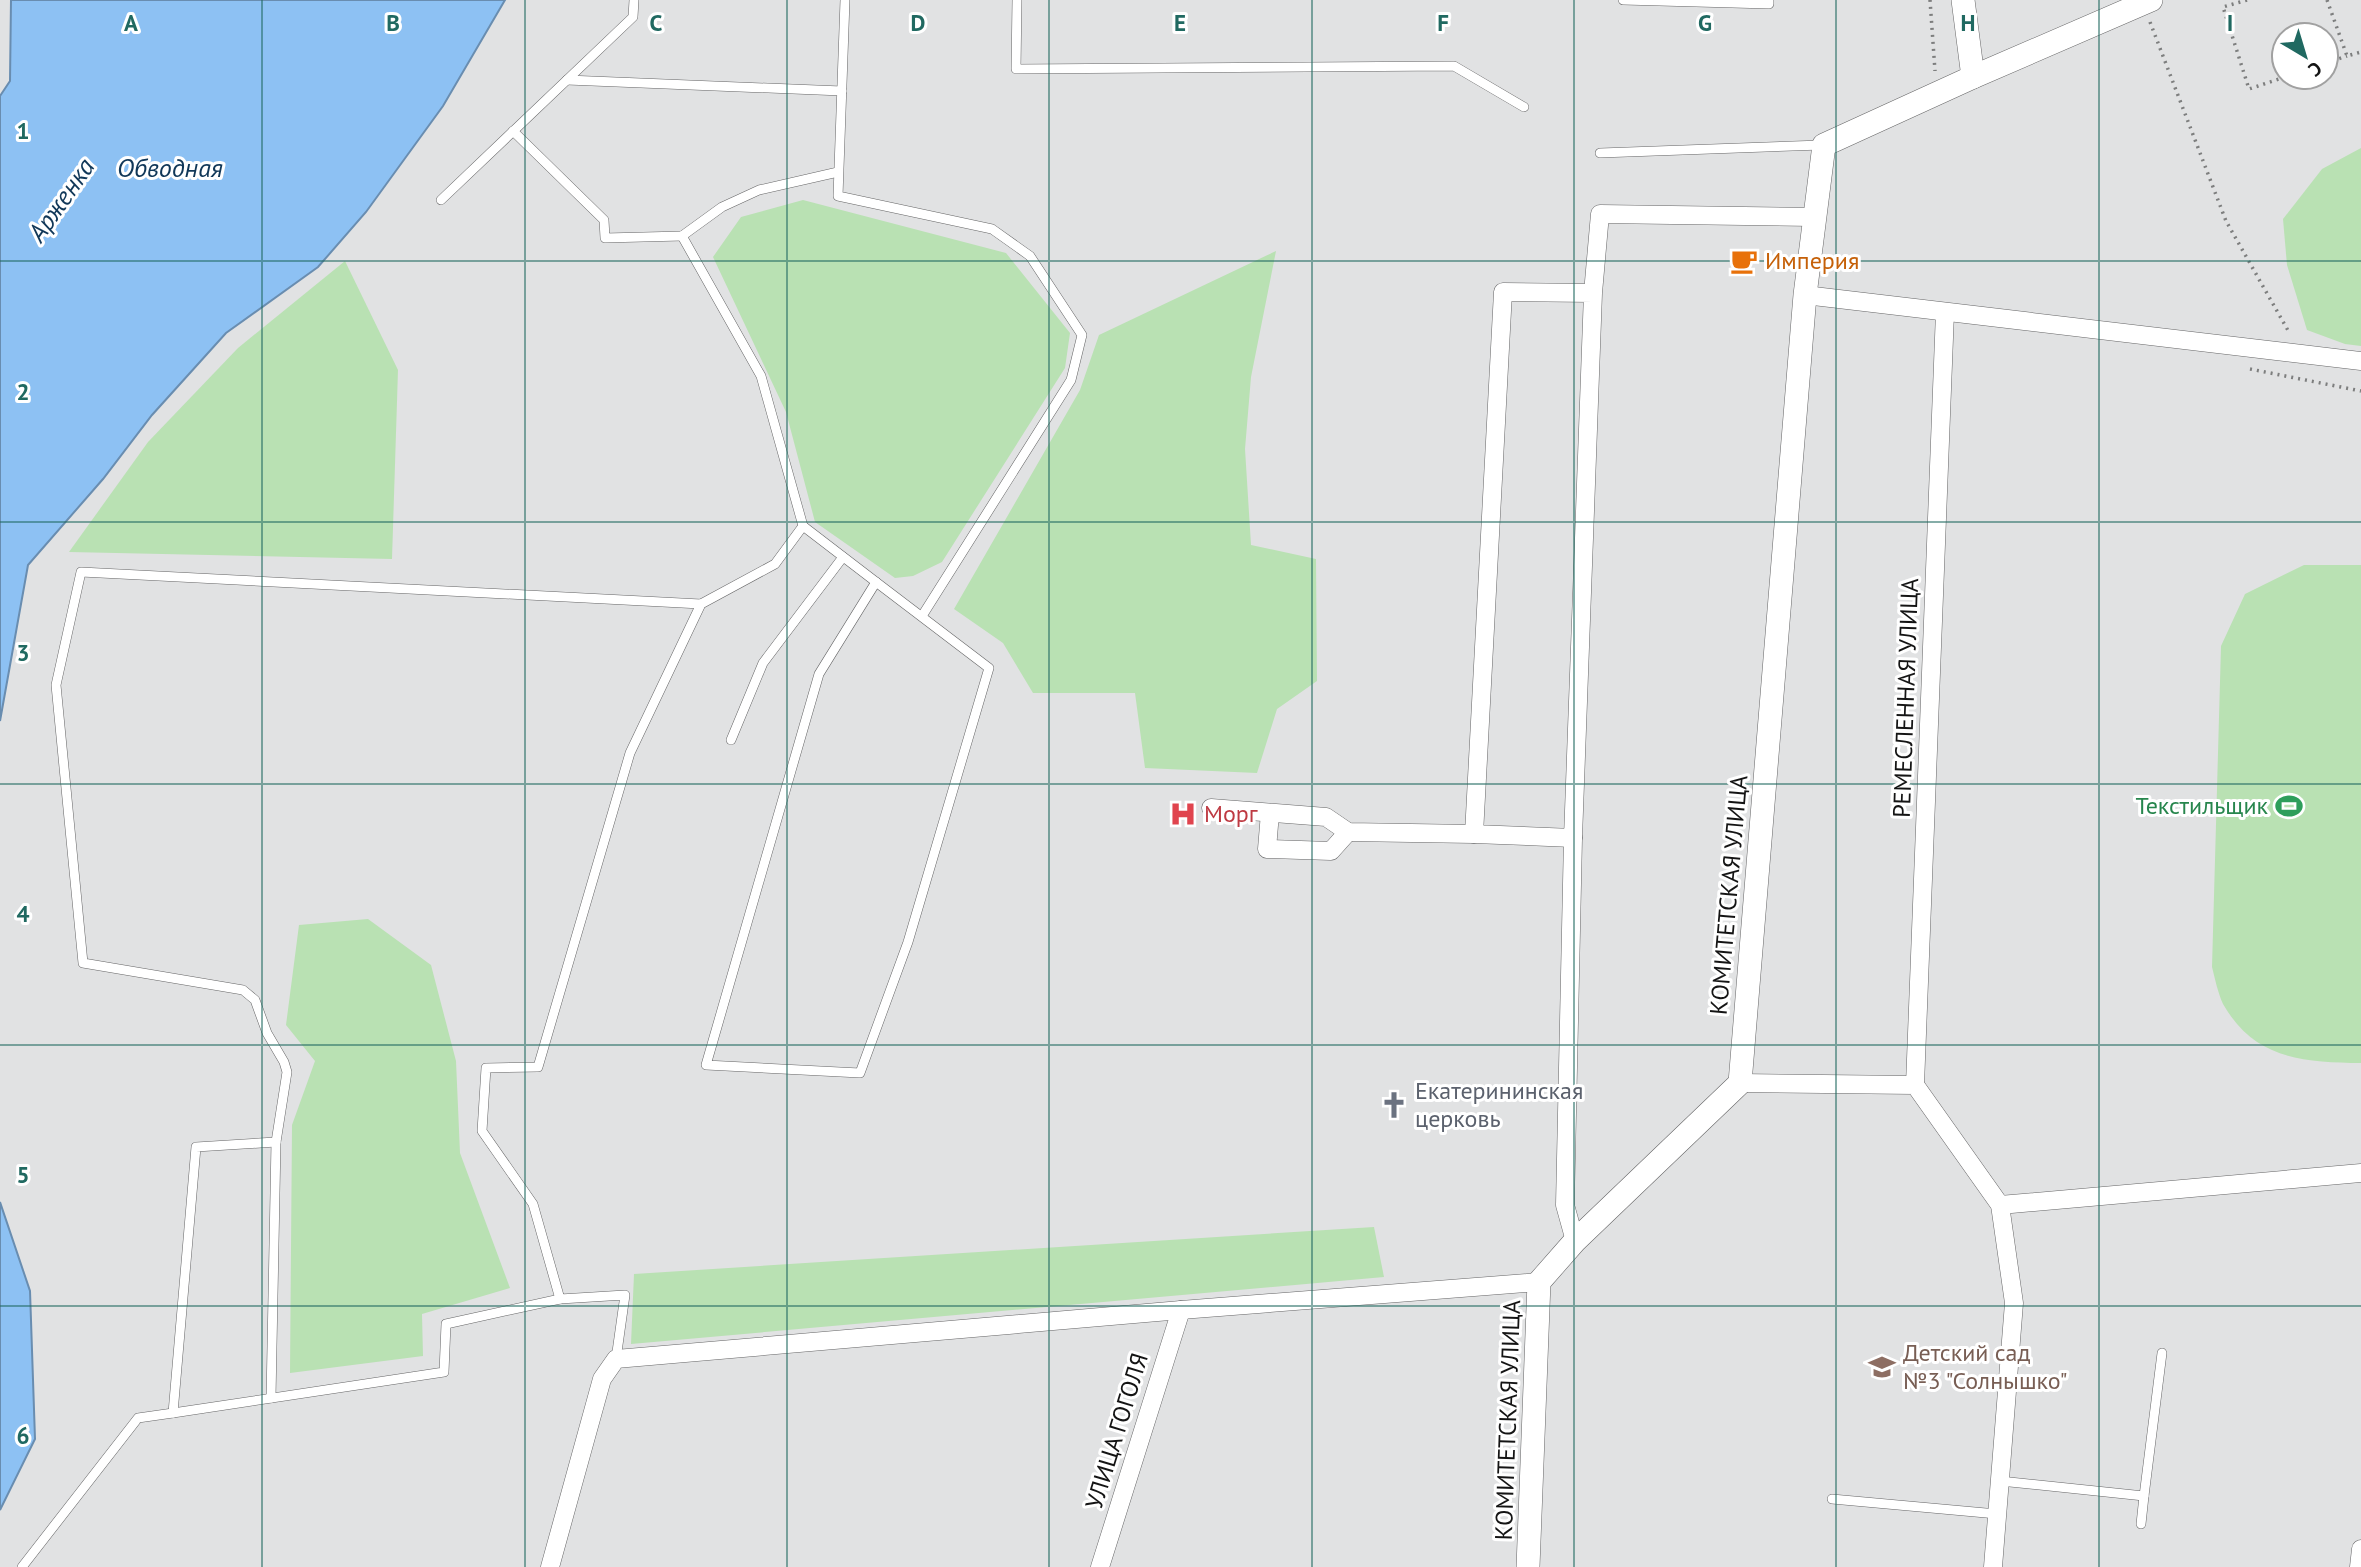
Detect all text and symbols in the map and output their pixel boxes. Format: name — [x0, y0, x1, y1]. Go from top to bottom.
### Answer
text: A — [124, 8, 138, 37]
text: B — [386, 8, 400, 37]
text: C — [650, 8, 663, 37]
text: D — [911, 8, 925, 37]
text: E — [1174, 8, 1186, 37]
text: F — [1437, 8, 1449, 37]
text: G — [1698, 8, 1712, 37]
text: H — [1961, 8, 1975, 37]
text: I — [2227, 8, 2233, 37]
north arrow — [2270, 21, 2340, 91]
text: С — [2304, 57, 2327, 82]
text: 1 — [16, 116, 30, 145]
water label: Арженка — [19, 151, 101, 249]
water label: Обводная — [117, 151, 223, 184]
place label: Империя — [1765, 245, 1859, 276]
cafe icon: Империя — [1729, 246, 1759, 276]
text: 2 — [16, 377, 30, 406]
street label: РЕМЕСЛЕННАЯ УЛИЦА — [1886, 578, 1925, 818]
text: 3 — [16, 638, 30, 667]
street label: КОМИТЕТСКАЯ УЛИЦА — [1703, 774, 1754, 1016]
place label: Текстильщик — [2135, 790, 2269, 821]
sports icon: Текстильщик — [2274, 791, 2304, 821]
place label: Морг — [1204, 798, 1258, 829]
hospital icon: Морг — [1168, 799, 1198, 829]
text: 4 — [16, 899, 30, 928]
place label: Екатерининская церковь — [1415, 1075, 1583, 1134]
church icon: Екатерининская церковь — [1379, 1090, 1409, 1120]
text: 5 — [16, 1160, 30, 1189]
street label: КОМИТЕТСКАЯ УЛИЦА — [1488, 1299, 1527, 1541]
place label: Детский сад №3 "Солнышко" — [1903, 1337, 2067, 1396]
street label: УЛИЦА ГОГОЛЯ — [1078, 1349, 1155, 1512]
school or university icon: Детский сад №3 "Солнышко" — [1867, 1352, 1897, 1382]
text: 6 — [16, 1421, 30, 1450]

